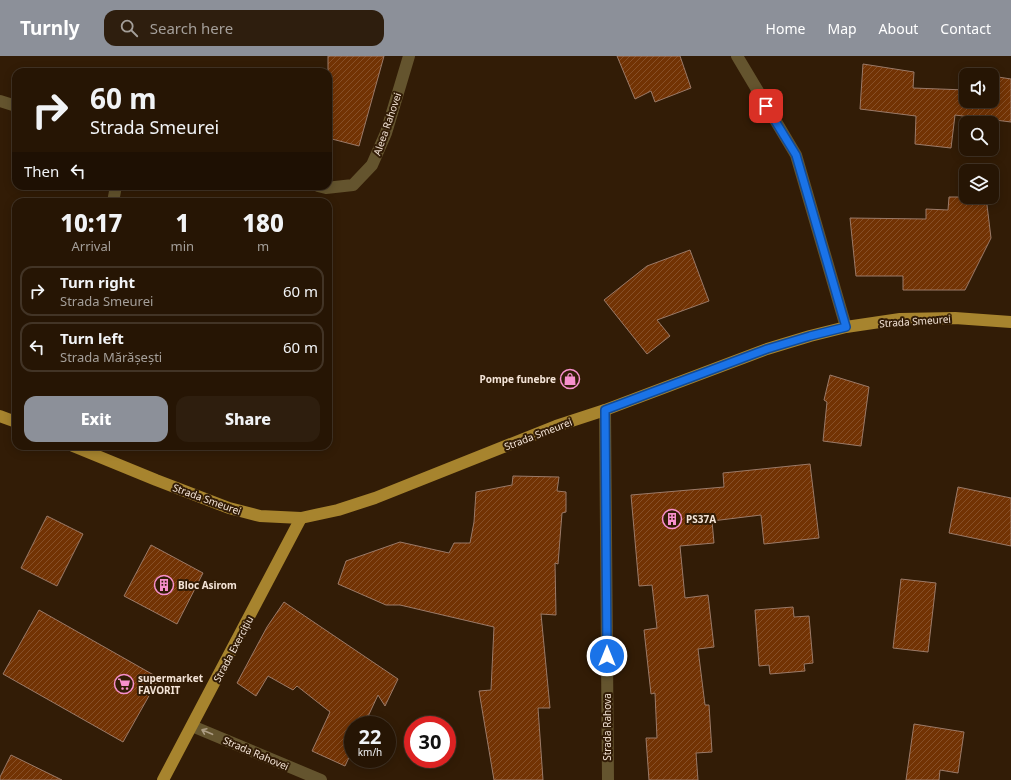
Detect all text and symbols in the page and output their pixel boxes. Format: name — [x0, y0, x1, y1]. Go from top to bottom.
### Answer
search box — [104, 10, 384, 46]
text: Turnly — [20, 15, 80, 41]
icon: search — [118, 17, 140, 39]
text: Search here — [150, 18, 233, 38]
text: Home — [766, 19, 805, 38]
text: Map — [827, 19, 857, 38]
text: About — [879, 19, 918, 38]
text: Contact — [940, 19, 991, 38]
map controls — [959, 68, 999, 204]
button: sound — [959, 68, 999, 108]
text: 60 m — [90, 79, 157, 117]
icon: right — [24, 84, 76, 136]
pin — [749, 89, 783, 123]
street label: Aleea Rahovei — [370, 91, 404, 157]
icon: arrive — [755, 95, 777, 117]
text: Strada Smeurei — [90, 115, 219, 139]
button: search — [959, 116, 999, 156]
icon: left — [67, 160, 89, 182]
text: Then — [24, 161, 59, 181]
button: layers — [959, 164, 999, 204]
text: 10:17 — [60, 206, 122, 239]
text: 1 — [175, 206, 189, 239]
text: 180 — [242, 206, 284, 239]
text: Arrival — [71, 237, 111, 255]
text: min — [171, 237, 194, 255]
text: m — [257, 237, 269, 255]
text: Turn right — [60, 272, 135, 292]
icon: right — [26, 280, 48, 302]
text: 60 m — [283, 281, 318, 301]
text: Strada Smeurei — [60, 292, 153, 310]
street label: Strada Smeurei — [879, 312, 951, 330]
text: Turn left — [60, 328, 124, 348]
icon: left — [26, 336, 48, 358]
text: 60 m — [283, 337, 318, 357]
text: Strada Mărășești — [60, 348, 162, 366]
shop icon: Pompe funebre — [559, 368, 581, 390]
place label: Pompe funebre — [480, 372, 556, 386]
button: Exit — [24, 396, 168, 442]
button: Share — [176, 396, 320, 442]
street label: Strada Smeurei — [502, 415, 574, 453]
street label: Strada Smeurei — [171, 480, 243, 518]
building icon: PS37A — [661, 508, 683, 530]
place label: PS37A — [686, 512, 716, 526]
building icon: Bloc Asirom — [153, 574, 175, 596]
place label: Bloc Asirom — [178, 578, 237, 592]
street label: Strada Exercițiu — [210, 613, 256, 685]
position arrow — [586, 635, 628, 677]
place label: supermarket FAVORIT — [138, 671, 204, 697]
supermarket icon: supermarket FAVORIT — [113, 673, 135, 695]
street label: Strada Rahova — [600, 693, 614, 761]
speed limit sign: 30 — [404, 716, 456, 768]
text: 22 — [359, 723, 381, 750]
one-way arrow — [202, 728, 214, 736]
street label: Strada Rahovei — [221, 733, 291, 773]
text: km/h — [358, 745, 382, 759]

